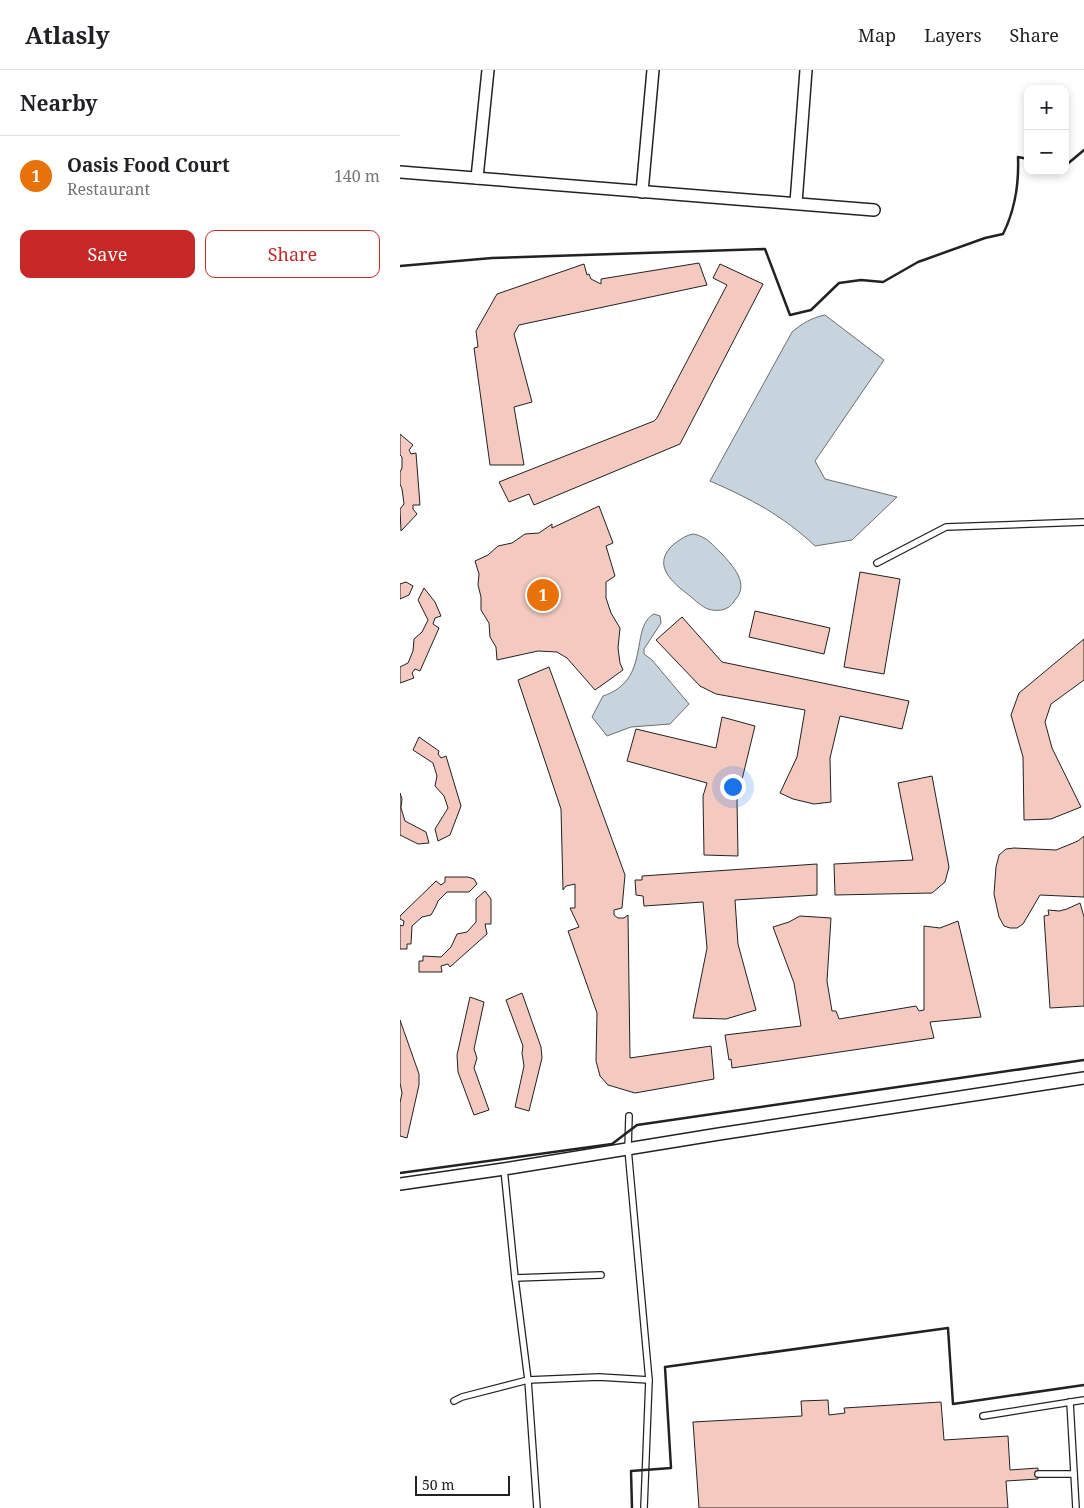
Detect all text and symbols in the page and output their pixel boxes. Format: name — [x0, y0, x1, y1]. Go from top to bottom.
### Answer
text: Atlasly — [25, 18, 110, 51]
text: Map — [858, 23, 896, 47]
text: Layers — [924, 23, 982, 47]
text: Share — [1010, 23, 1059, 47]
map controls — [1024, 85, 1069, 175]
button: + — [1024, 85, 1069, 130]
text: Nearby — [20, 89, 98, 117]
button: − — [1024, 130, 1069, 175]
text: Oasis Food Court — [67, 152, 230, 178]
text: 1 — [31, 165, 41, 187]
text: 140 m — [334, 165, 380, 187]
text: Restaurant — [67, 178, 150, 200]
button: Save — [20, 230, 195, 278]
button: Share — [205, 230, 380, 278]
pin: 1 — [527, 576, 559, 614]
your location — [720, 774, 746, 800]
scale bar — [415, 1473, 510, 1496]
text: 50 m — [422, 1475, 455, 1494]

